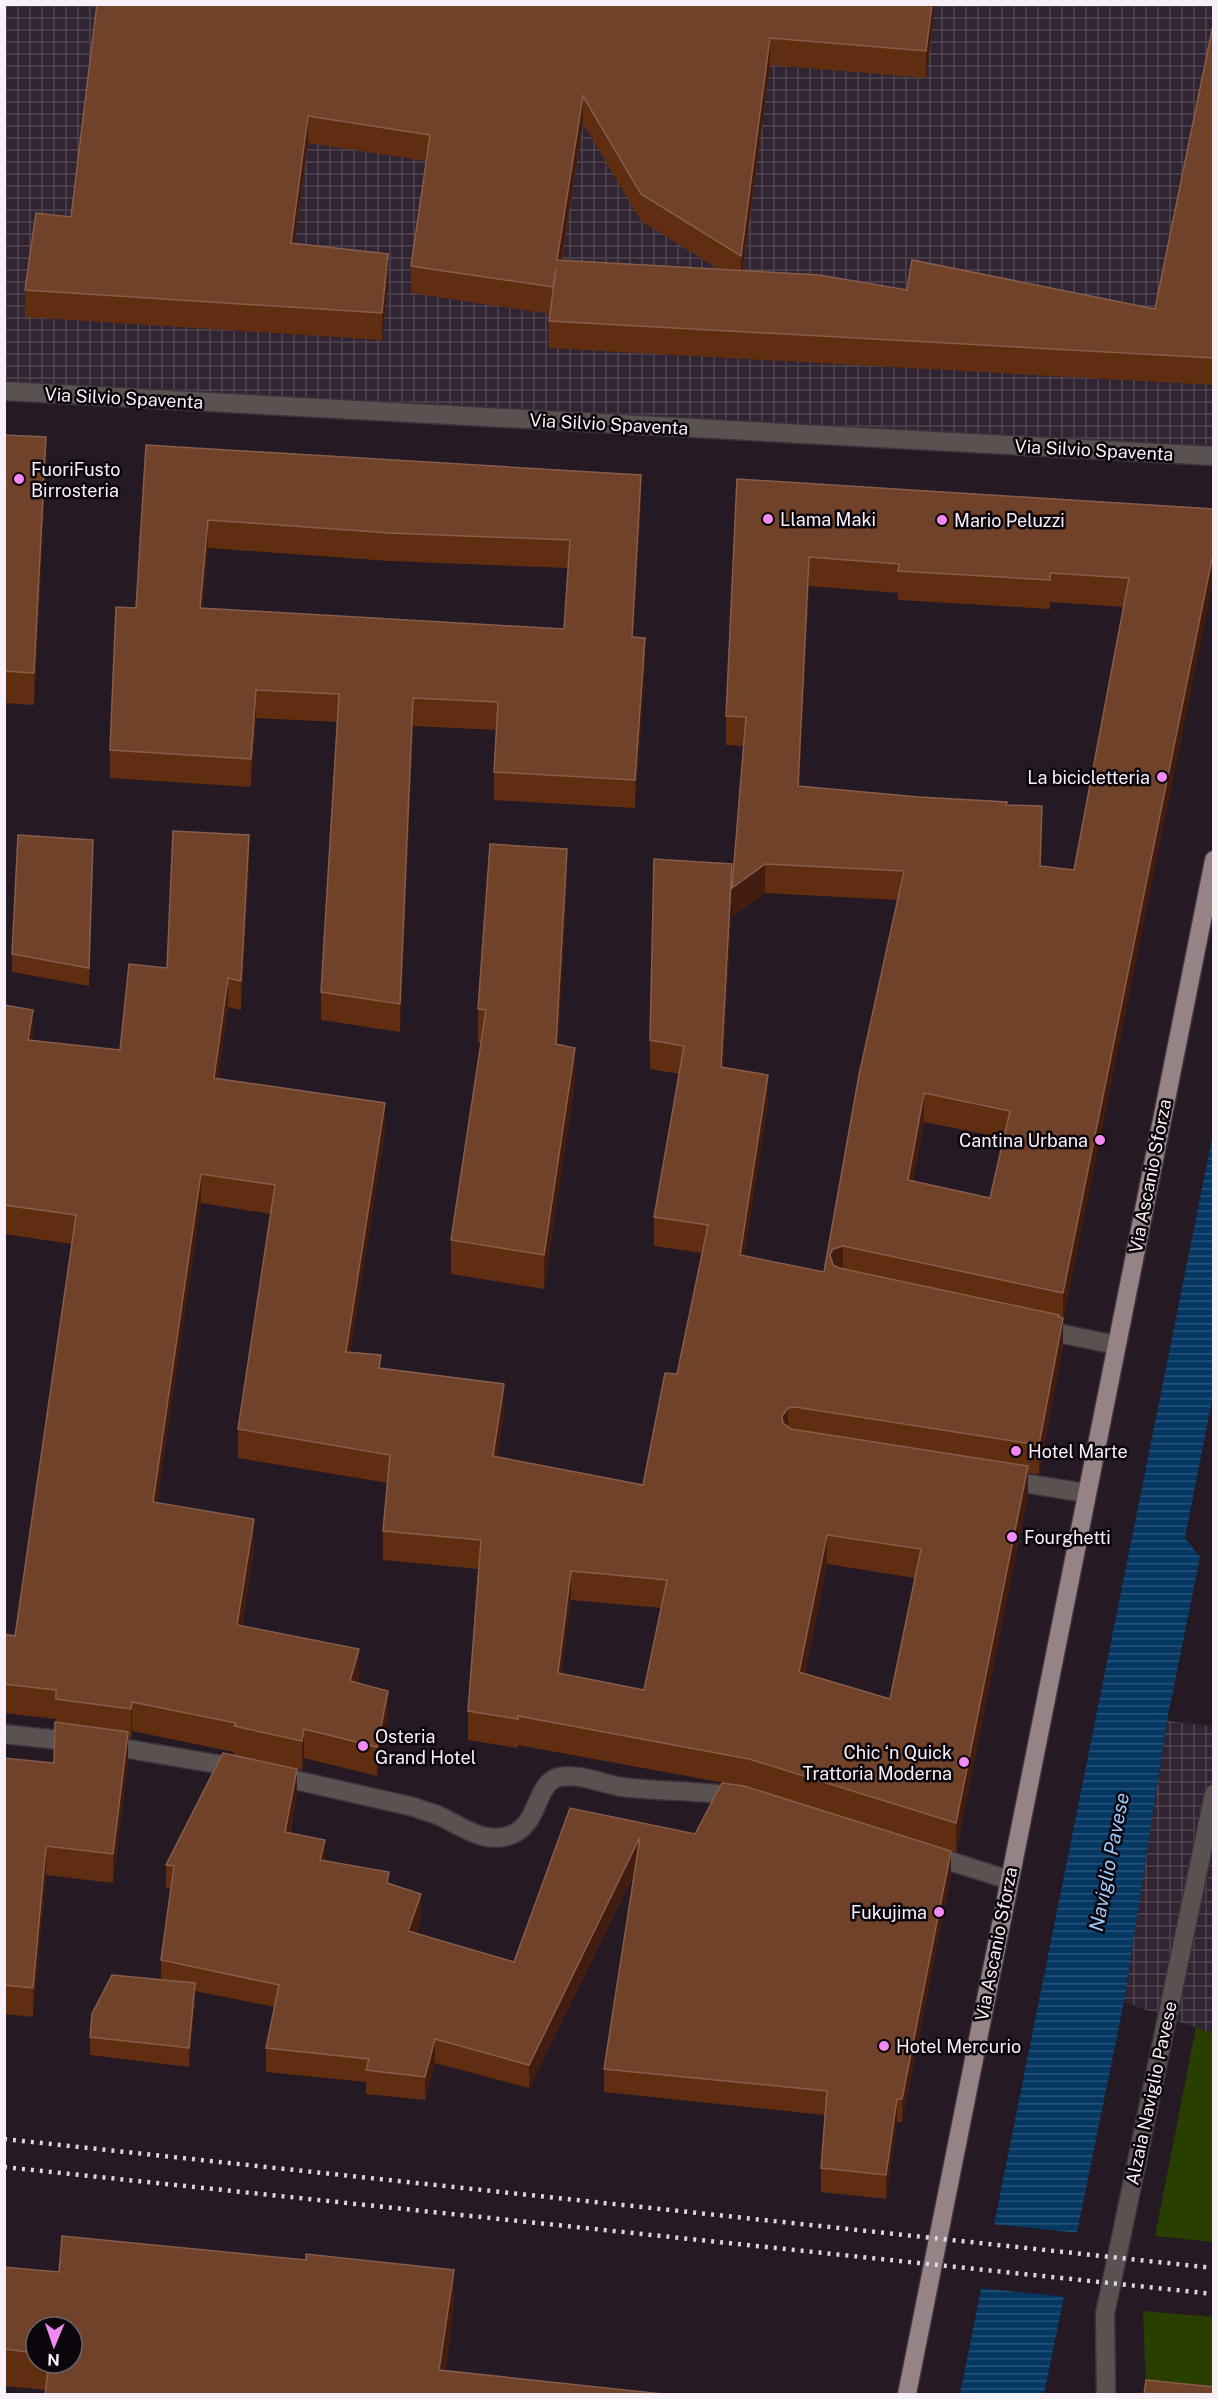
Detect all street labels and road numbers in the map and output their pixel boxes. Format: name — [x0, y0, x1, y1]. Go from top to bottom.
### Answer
street label: Via Silvio Spaventa — [44, 383, 204, 413]
street label: Via Silvio Spaventa — [529, 409, 689, 439]
street label: Via Silvio Spaventa — [1014, 435, 1174, 465]
street label: Via Ascanio Sforza — [1125, 1097, 1175, 1255]
street label: Via Ascanio Sforza — [971, 1865, 1021, 2023]
street label: Alzaia Naviglio Pavese — [1121, 1999, 1181, 2187]

